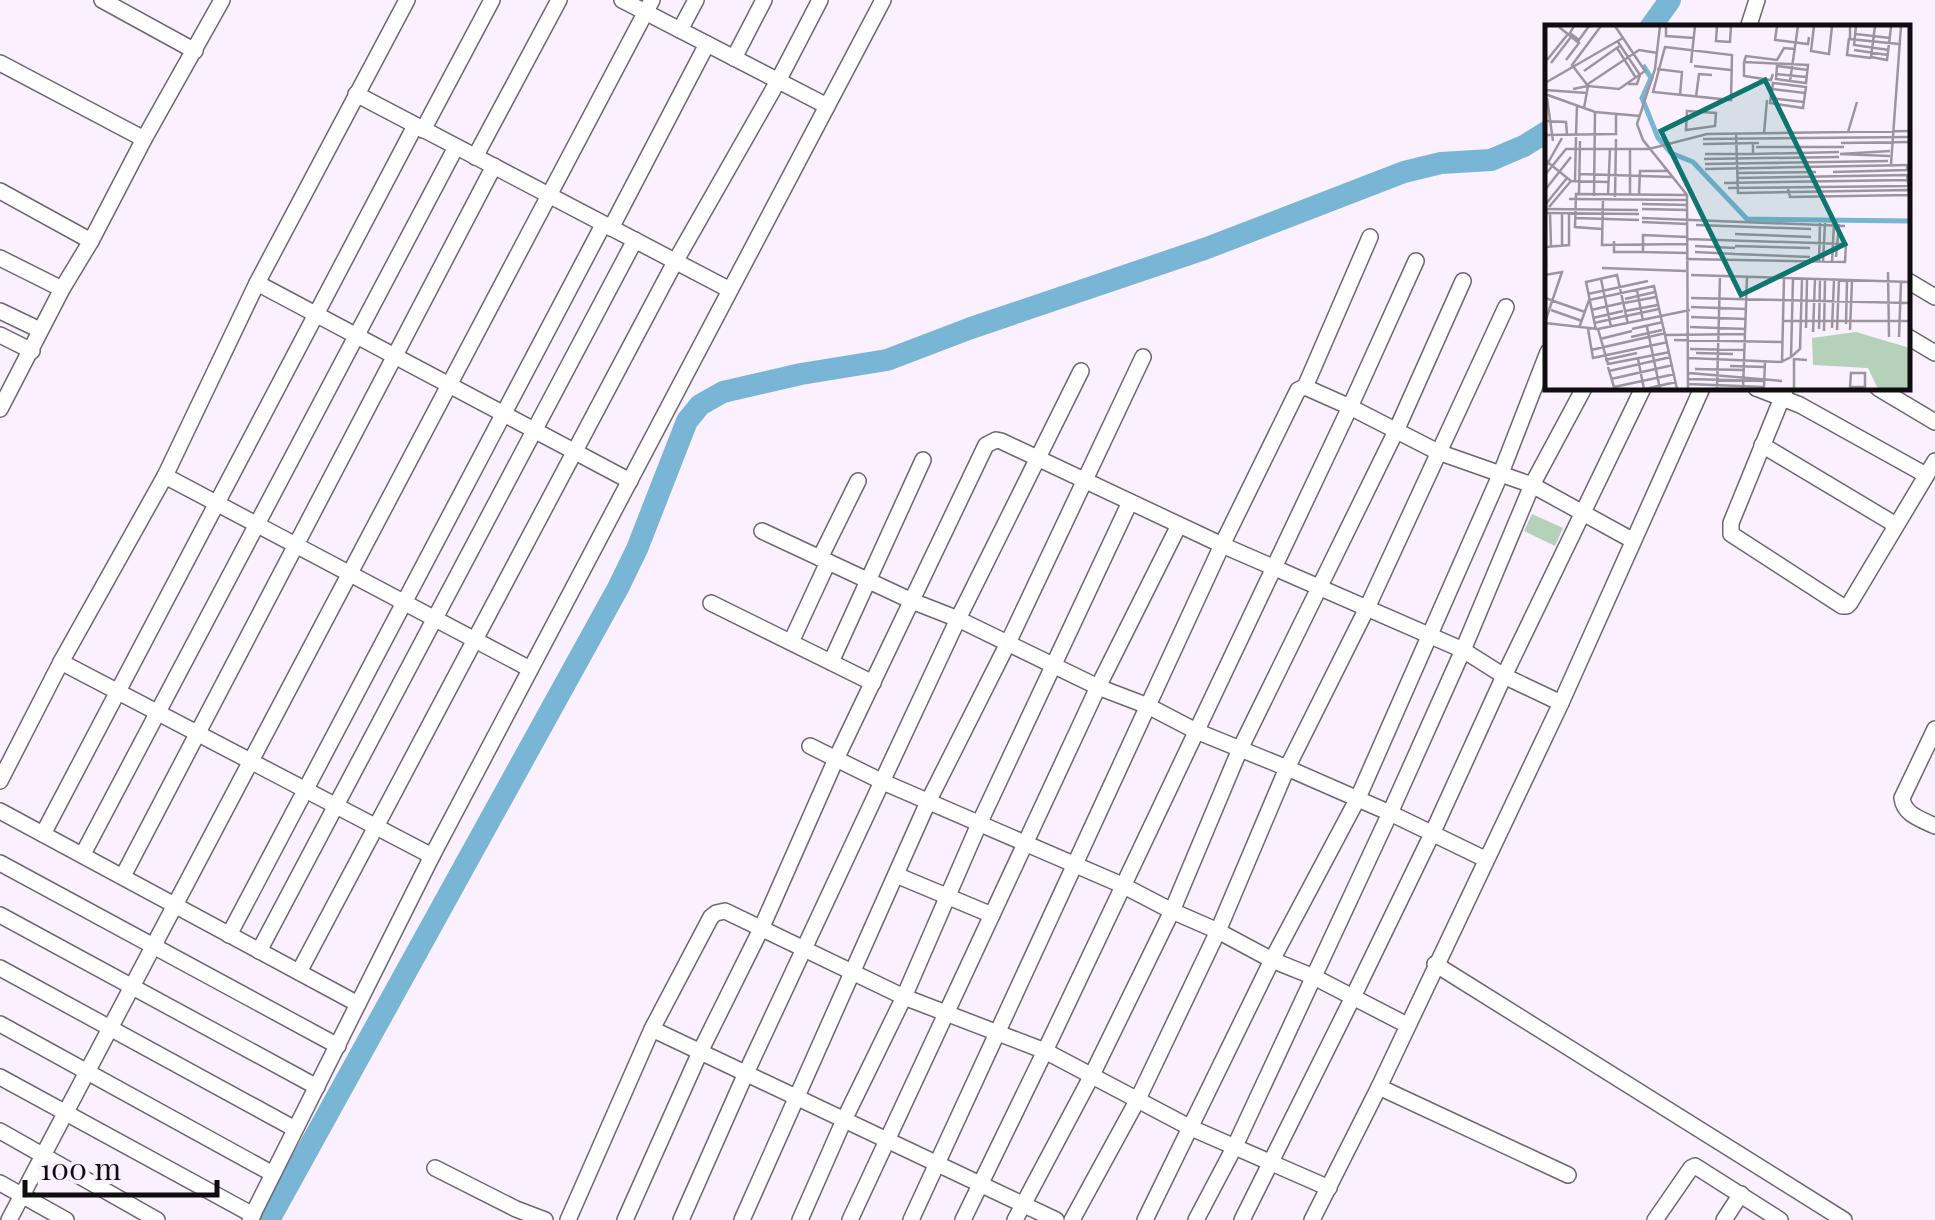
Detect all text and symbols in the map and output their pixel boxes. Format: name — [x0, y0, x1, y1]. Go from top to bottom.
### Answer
inset map — [1545, 25, 1910, 390]
scale bar — [25, 1135, 218, 1197]
text: 100 m — [40, 1148, 122, 1188]

